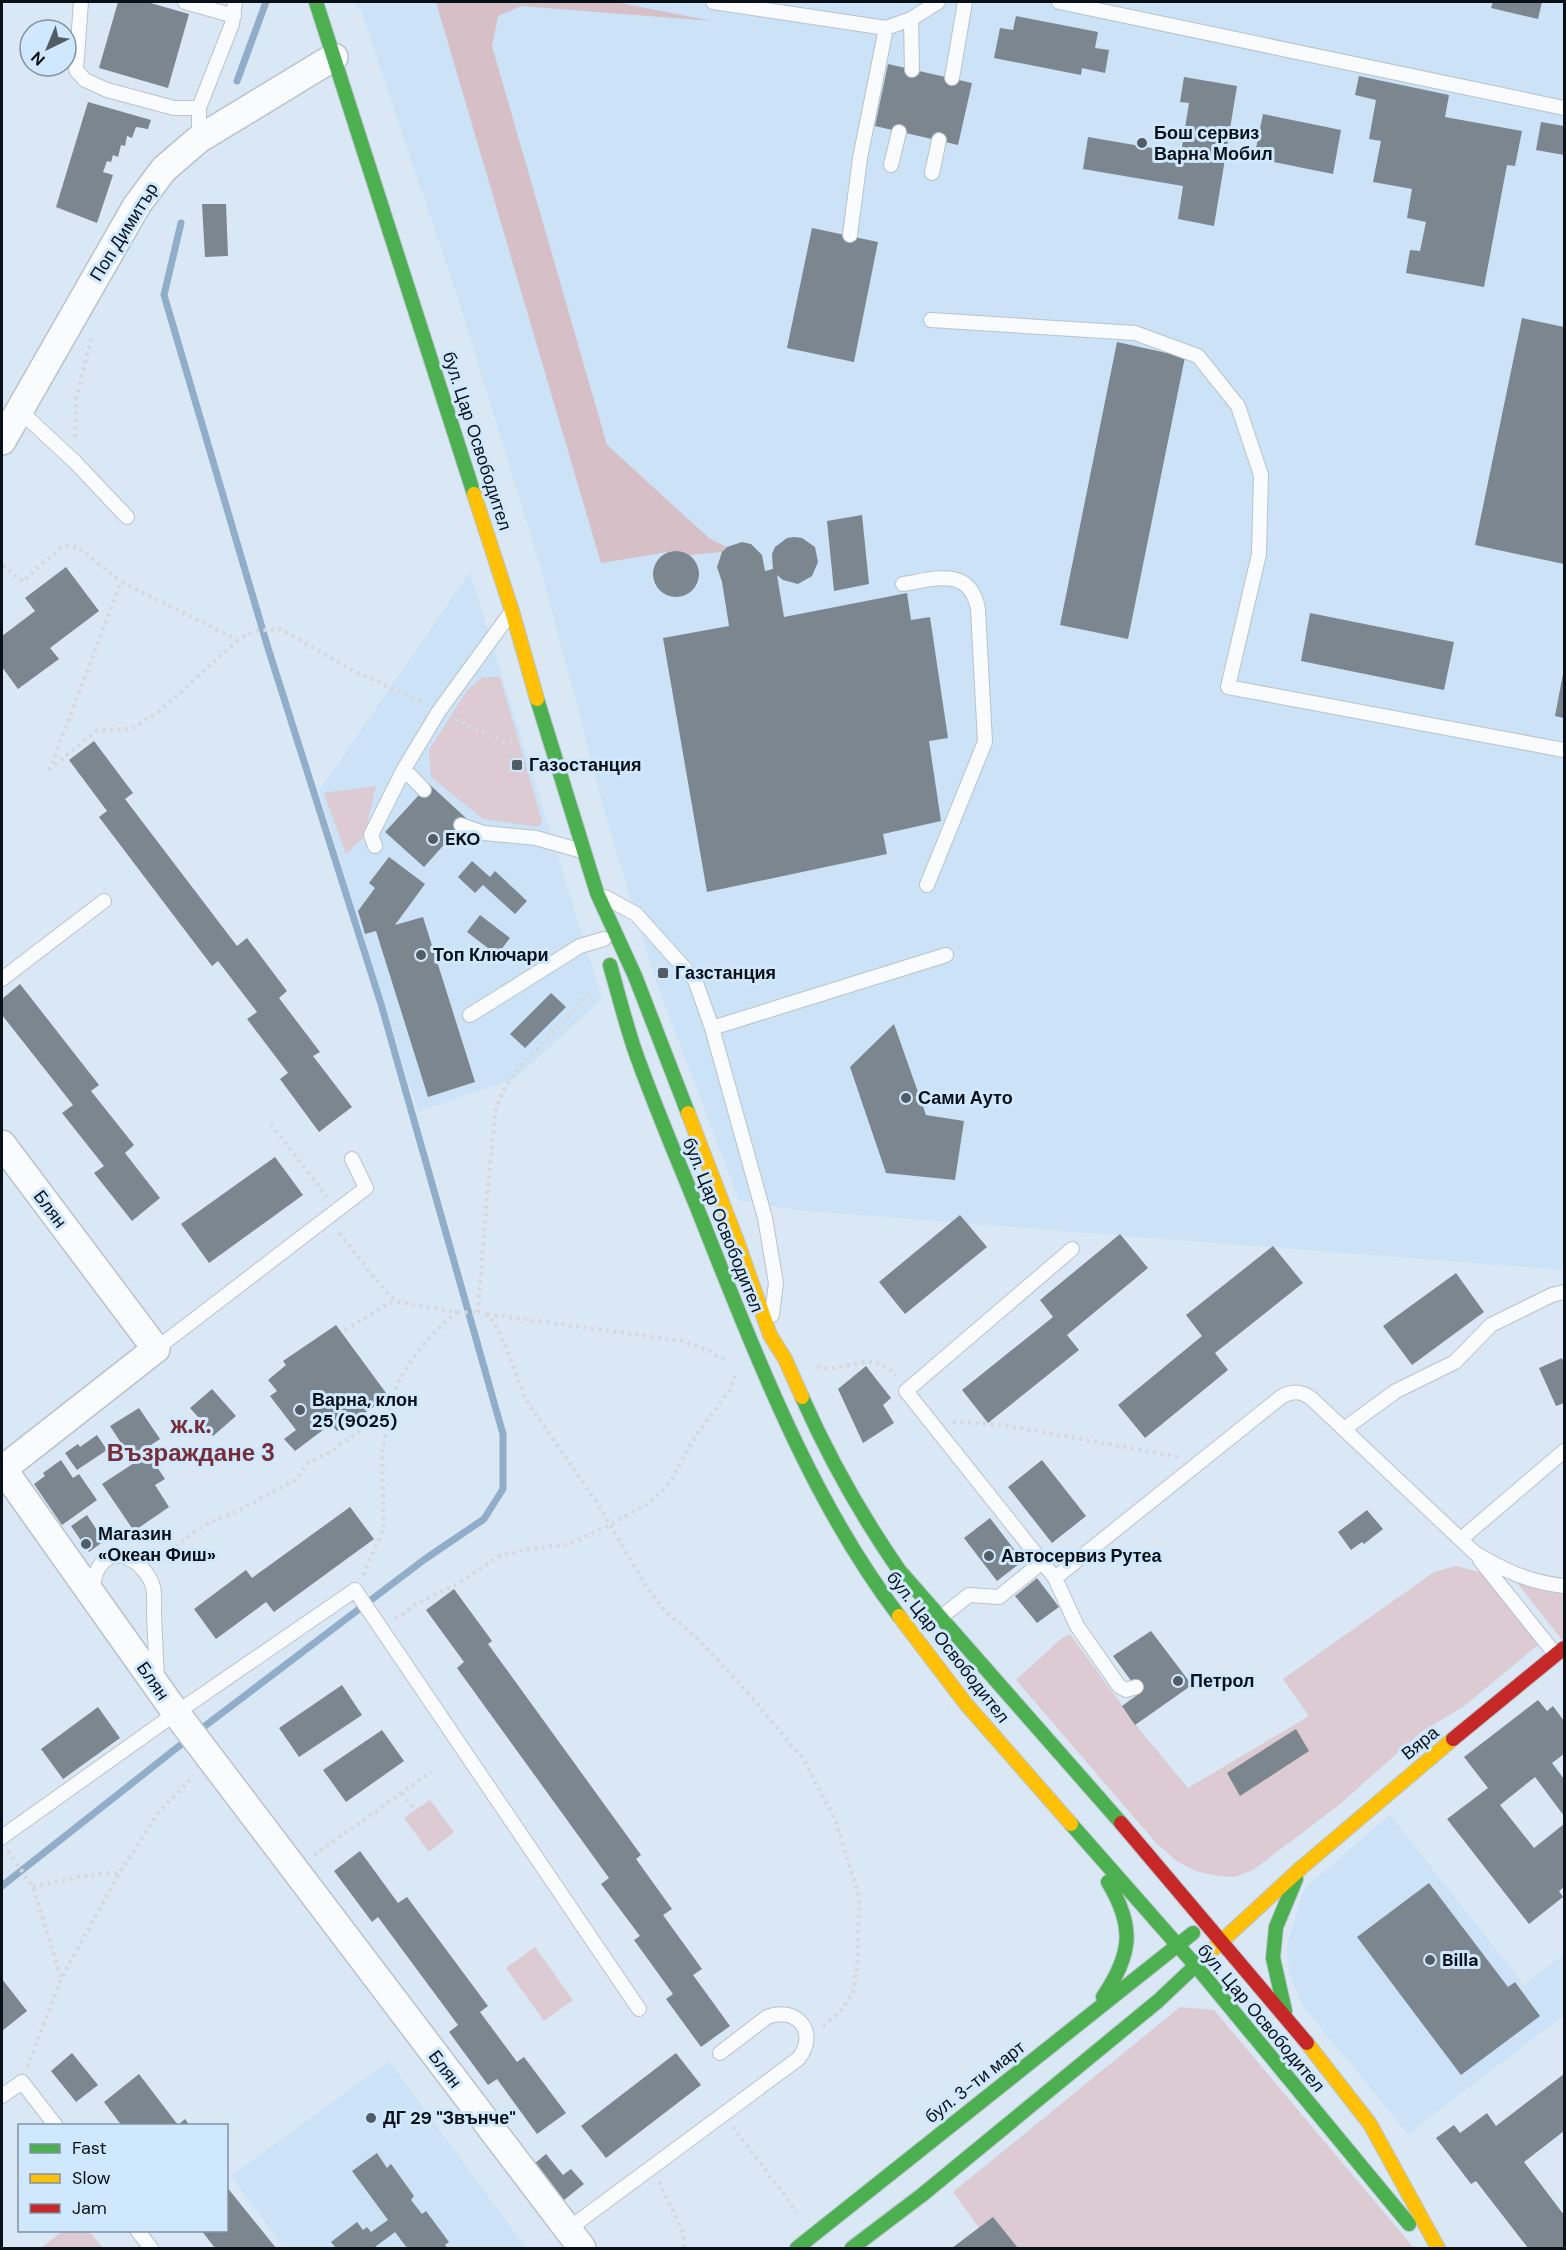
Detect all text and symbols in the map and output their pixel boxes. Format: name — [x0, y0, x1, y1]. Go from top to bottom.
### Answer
north arrow — [18, 18, 78, 78]
text: N — [27, 47, 50, 70]
place label: Бош сервиз Варна Мобил — [1154, 121, 1273, 166]
marker: Бош сервиз Варна Мобил — [1135, 136, 1149, 150]
street label: Поп Димитър — [84, 178, 164, 286]
street label: бул. Цар Освободител — [437, 349, 517, 533]
place label: Газoстанция — [529, 753, 641, 777]
marker: Газoстанция — [510, 758, 524, 772]
place label: EKO — [445, 827, 480, 851]
marker: EKO — [426, 832, 440, 846]
place label: Топ Ключари — [433, 943, 549, 967]
marker: Топ Ключари — [414, 948, 428, 962]
place label: Газстанция — [675, 961, 776, 985]
marker: Газстанция — [656, 966, 670, 980]
place label: Сами Ауто — [918, 1086, 1013, 1110]
marker: Сами Ауто — [899, 1091, 913, 1105]
street label: бул. Цар Освободител — [677, 1134, 769, 1316]
street label: Блян — [28, 1185, 72, 1233]
place label: Варна, клон 25 (9025) — [312, 1388, 418, 1433]
marker: Варна, клон 25 (9025) — [293, 1403, 307, 1417]
district label: ж.к. Възраждане 3 — [107, 1409, 275, 1468]
place label: Магазин «Океан Фиш» — [98, 1522, 216, 1567]
marker: Магазин «Океан Фиш» — [79, 1537, 93, 1551]
place label: Автосервиз Рутеа — [1001, 1544, 1163, 1568]
marker: Автосервиз Рутеа — [982, 1549, 996, 1563]
street label: бул. Цар Освободител — [881, 1566, 1015, 1728]
street label: Блян — [131, 1657, 175, 1705]
place label: Петрол — [1190, 1669, 1255, 1693]
marker: Петрол — [1171, 1674, 1185, 1688]
street label: Вяра — [1396, 1720, 1444, 1765]
street label: бул. Цар Освободител — [1192, 1939, 1330, 2097]
place label: Billa — [1442, 1948, 1479, 1972]
marker: Billa — [1423, 1953, 1437, 1967]
street label: бул. 3-ти март — [920, 2035, 1030, 2129]
street label: Блян — [423, 2045, 467, 2093]
place label: ДГ 29 "Звънче" — [383, 2106, 516, 2130]
marker: ДГ 29 "Звънче" — [364, 2111, 378, 2125]
legend — [18, 2124, 228, 2232]
text: Fast — [72, 2136, 107, 2160]
text: Slow — [72, 2166, 111, 2190]
text: Jam — [72, 2196, 107, 2220]

